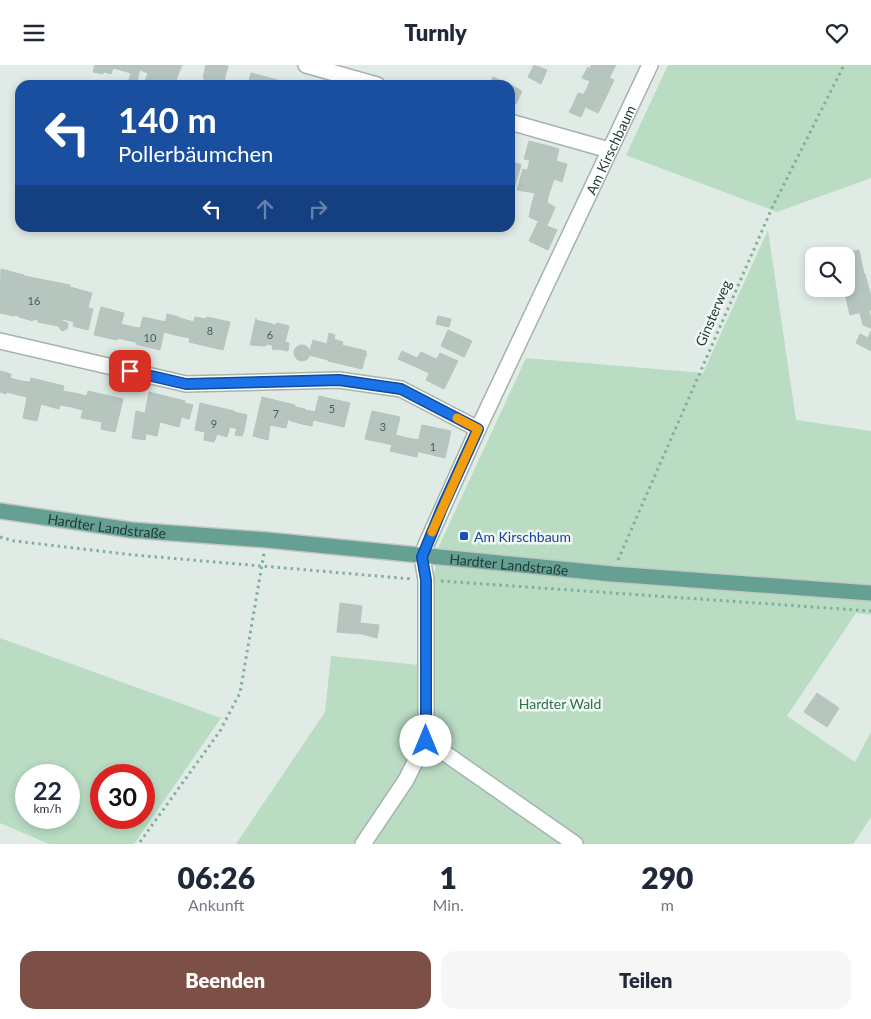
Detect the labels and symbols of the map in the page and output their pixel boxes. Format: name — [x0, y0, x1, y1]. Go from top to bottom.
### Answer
street label: Am Kirschbaum — [582, 102, 638, 197]
street label: Ginsterweg — [691, 277, 735, 349]
house number: 16 — [28, 294, 40, 307]
house number: 8 — [207, 324, 213, 337]
house number: 6 — [267, 328, 273, 341]
house number: 10 — [144, 331, 157, 344]
pin — [109, 350, 151, 392]
house number: 5 — [329, 402, 335, 415]
house number: 7 — [273, 407, 279, 420]
house number: 9 — [211, 417, 217, 430]
house number: 3 — [380, 420, 386, 433]
house number: 1 — [430, 440, 436, 453]
street label: Hardter Landstraße — [47, 510, 167, 541]
place label: Am Kirschbaum — [474, 528, 571, 545]
marker: Am Kirschbaum — [458, 530, 470, 542]
street label: Hardter Landstraße — [449, 550, 569, 578]
park label: Hardter Wald — [519, 695, 601, 712]
position arrow — [399, 714, 451, 766]
speed limit sign: 30 — [90, 764, 155, 829]

